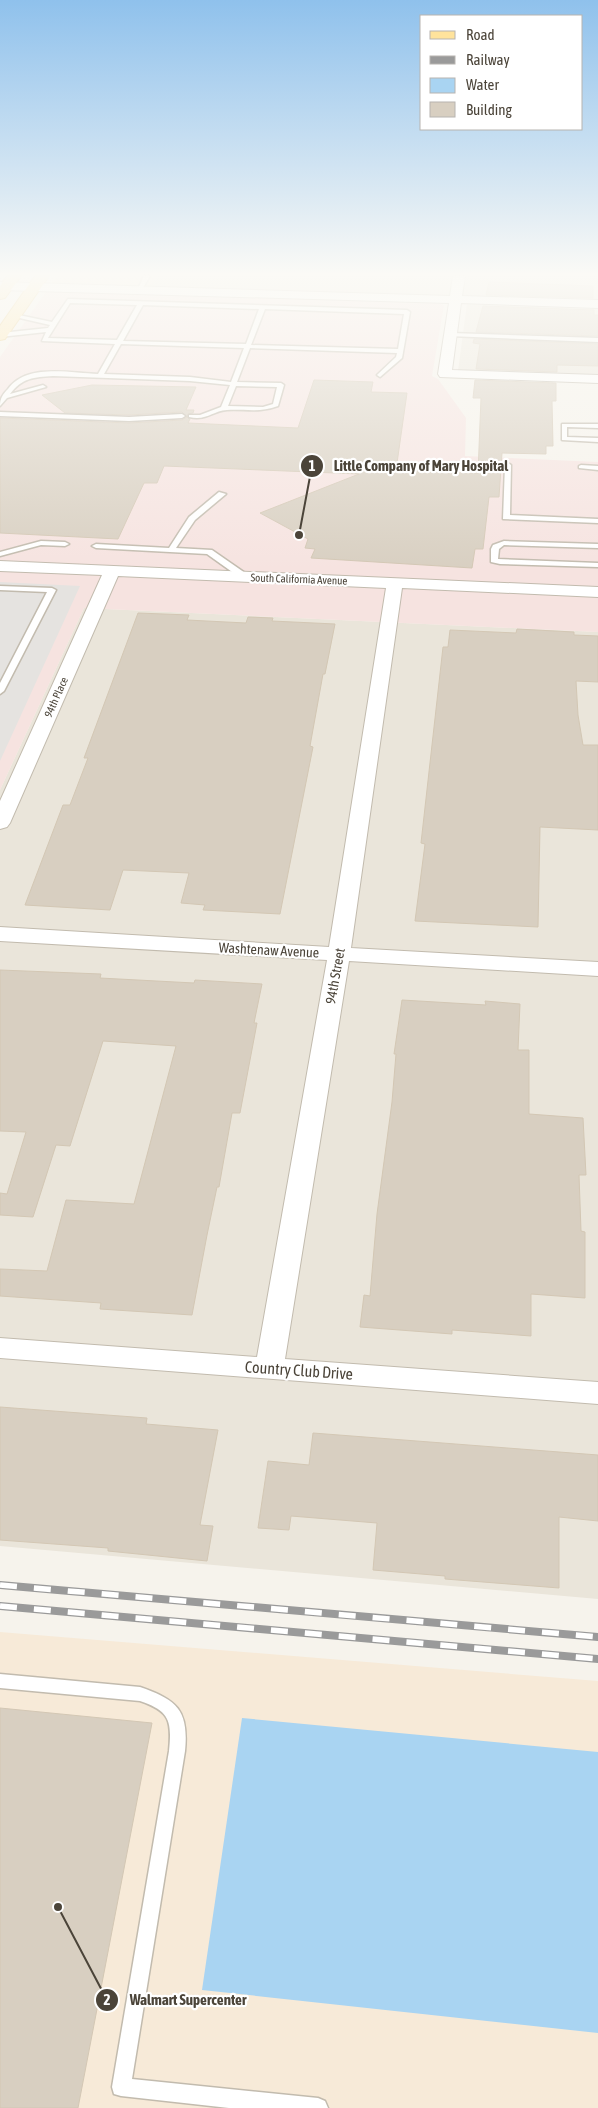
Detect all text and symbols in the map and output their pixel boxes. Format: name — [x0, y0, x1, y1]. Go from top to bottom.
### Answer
legend — [420, 15, 583, 130]
text: Road — [466, 26, 495, 43]
text: Railway — [466, 51, 510, 68]
text: Water — [466, 76, 499, 93]
text: Building — [466, 101, 512, 118]
callout: Little Company of Mary Hospital — [299, 451, 519, 481]
text: 1 — [308, 457, 316, 474]
text: Little Company of Mary Hospital — [334, 457, 509, 474]
street label: South California Avenue — [250, 571, 348, 587]
street label: 94th Place — [42, 675, 70, 719]
street label: Washtenaw Avenue — [218, 939, 320, 961]
street label: 94th Street — [322, 947, 348, 1005]
street label: Country Club Drive — [244, 1357, 354, 1384]
callout: Walmart Supercenter — [95, 1985, 256, 2015]
text: 2 — [103, 1991, 111, 2008]
text: Walmart Supercenter — [129, 1991, 247, 2008]

